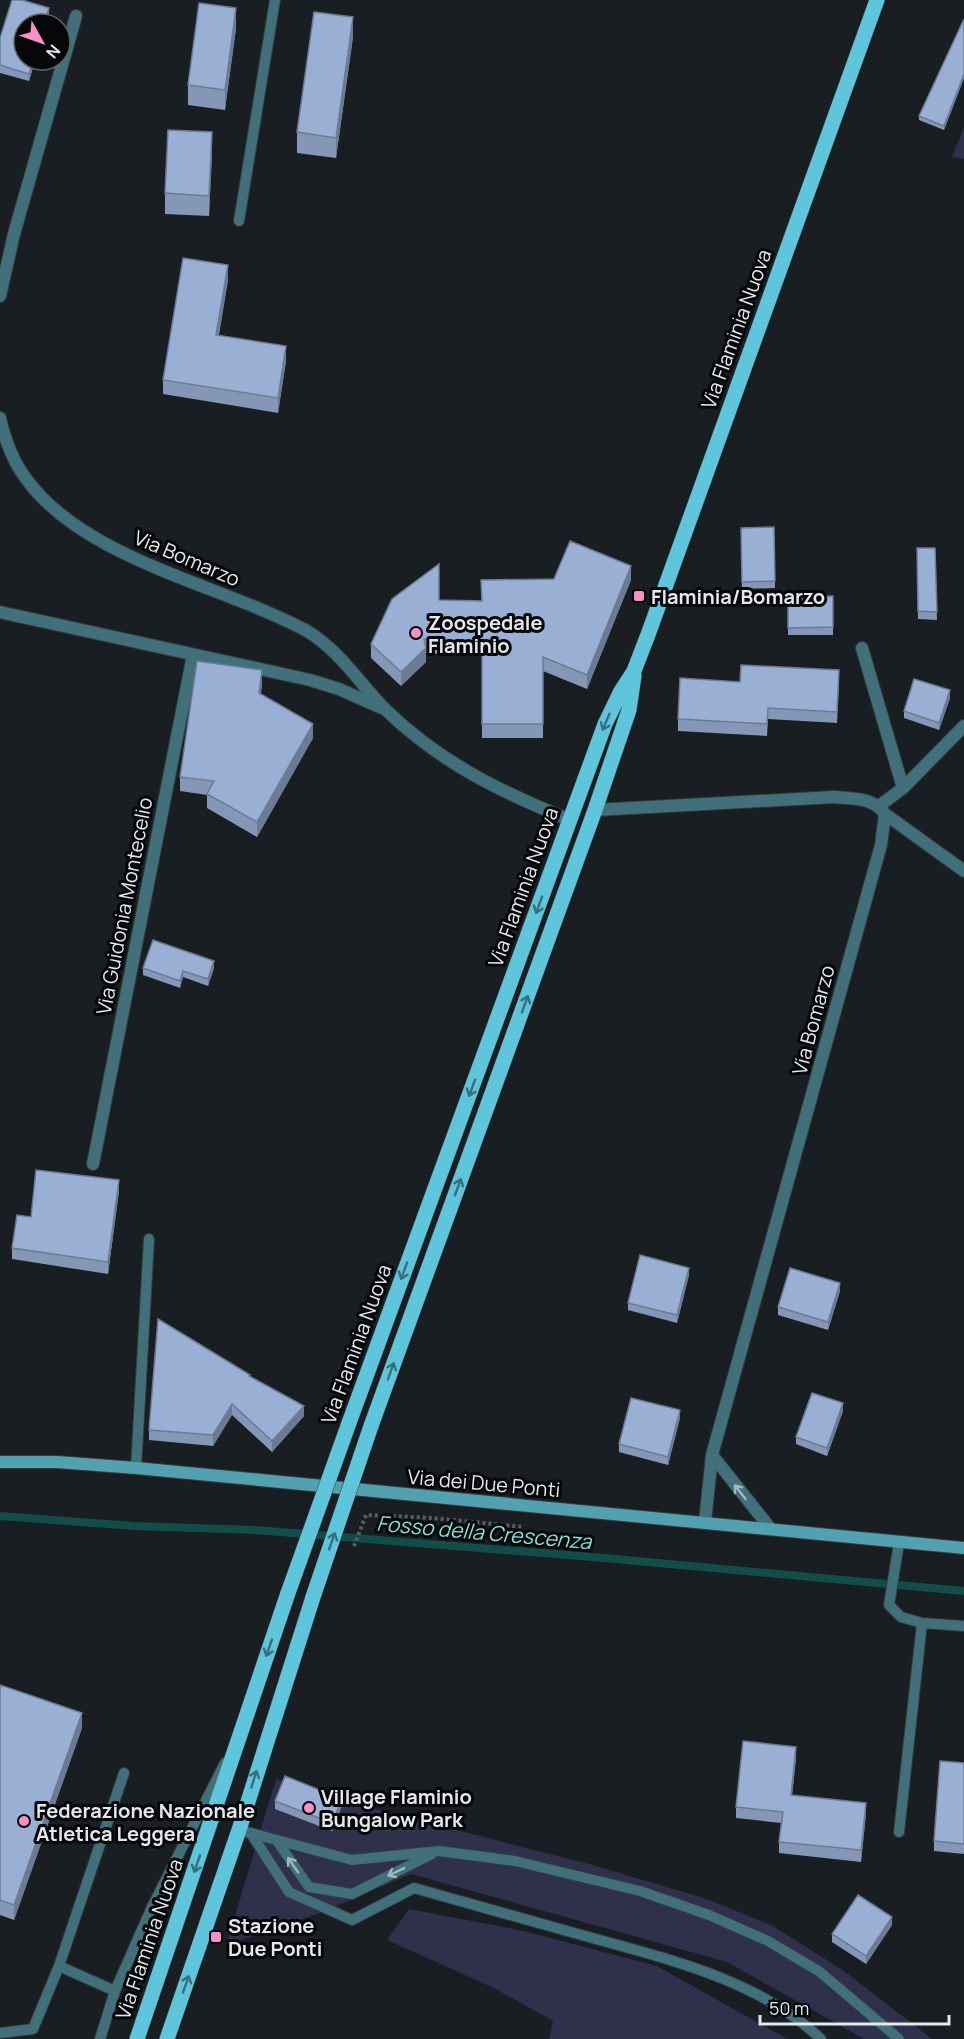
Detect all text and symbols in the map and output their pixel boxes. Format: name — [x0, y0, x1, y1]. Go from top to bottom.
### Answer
north arrow — [12, 12, 72, 72]
text: N — [41, 40, 66, 63]
street label: Via Flaminia Nuova — [695, 245, 777, 413]
street label: Via Bomarzo — [130, 524, 244, 592]
place label: Flaminia/Bomarzo — [651, 583, 825, 610]
marker: Flaminia/Bomarzo — [632, 589, 646, 603]
place label: Zoospedale Flaminio — [428, 609, 542, 659]
marker: Zoospedale Flaminio — [409, 626, 423, 640]
one-way arrow — [600, 713, 611, 731]
street label: Via Guidonia Montecelio — [90, 795, 158, 1017]
street label: Via Flaminia Nuova — [482, 803, 564, 971]
one-way arrow — [532, 895, 543, 914]
street label: Via Bomarzo — [785, 962, 841, 1078]
one-way arrow — [520, 995, 531, 1014]
one-way arrow — [465, 1079, 476, 1097]
one-way arrow — [453, 1179, 464, 1197]
street label: Via Flaminia Nuova — [315, 1260, 397, 1428]
one-way arrow — [398, 1262, 409, 1280]
one-way arrow — [386, 1362, 397, 1380]
street label: Via dei Due Ponti — [407, 1463, 561, 1503]
one-way arrow — [734, 1485, 746, 1501]
water label: Fosso della Crescenza — [376, 1509, 594, 1555]
one-way arrow — [327, 1532, 338, 1551]
one-way arrow — [263, 1638, 274, 1657]
one-way arrow — [249, 1770, 260, 1789]
place label: Village Flaminio Bungalow Park — [321, 1783, 472, 1833]
place label: Federazione Nazionale Atletica Leggera — [36, 1797, 255, 1847]
marker: Village Flaminio Bungalow Park — [302, 1801, 316, 1815]
marker: Federazione Nazionale Atletica Leggera — [17, 1814, 31, 1828]
one-way arrow — [191, 1854, 202, 1873]
street label: Via Flaminia Nuova — [109, 1855, 189, 2023]
one-way arrow — [287, 1857, 299, 1874]
one-way arrow — [387, 1867, 405, 1879]
place label: Stazione Due Ponti — [228, 1912, 322, 1962]
marker: Stazione Due Ponti — [209, 1930, 223, 1944]
one-way arrow — [181, 1975, 192, 1993]
scale bar — [760, 1988, 949, 2026]
text: 50 m — [769, 1996, 809, 2020]

